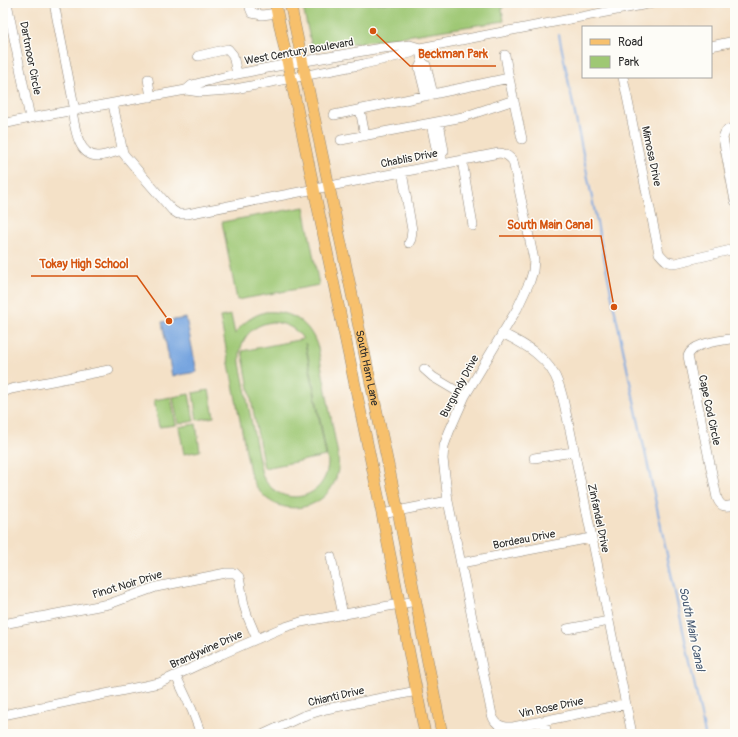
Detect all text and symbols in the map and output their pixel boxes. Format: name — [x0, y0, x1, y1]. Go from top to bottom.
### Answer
street label: Dartmoor Circle — [17, 20, 44, 96]
legend — [582, 26, 712, 78]
street label: West Century Boulevard — [244, 35, 355, 67]
text: Road — [618, 35, 643, 50]
callout: Beckman Park — [410, 42, 496, 66]
text: Beckman Park — [418, 47, 489, 62]
text: Park — [618, 55, 639, 70]
street label: Mimosa Drive — [639, 125, 664, 188]
street label: Chablis Drive — [379, 146, 439, 170]
callout: South Main Canal — [499, 212, 601, 236]
text: South Main Canal — [507, 218, 593, 233]
callout: Tokay High School — [31, 252, 137, 276]
text: Tokay High School — [38, 257, 129, 272]
street label: South Ham Lane — [353, 329, 382, 407]
street label: Burgundy Drive — [438, 352, 482, 420]
street label: Cape Cod Circle — [696, 374, 723, 447]
street label: Zinfandel Drive — [585, 483, 612, 554]
street label: Bordeau Drive — [492, 527, 557, 552]
street label: Pinot Noir Drive — [91, 568, 164, 601]
water label: South Main Canal — [675, 585, 708, 674]
street label: Brandywine Drive — [168, 627, 245, 671]
street label: Chianti Drive — [307, 684, 366, 709]
street label: Vin Rose Drive — [518, 694, 585, 721]

